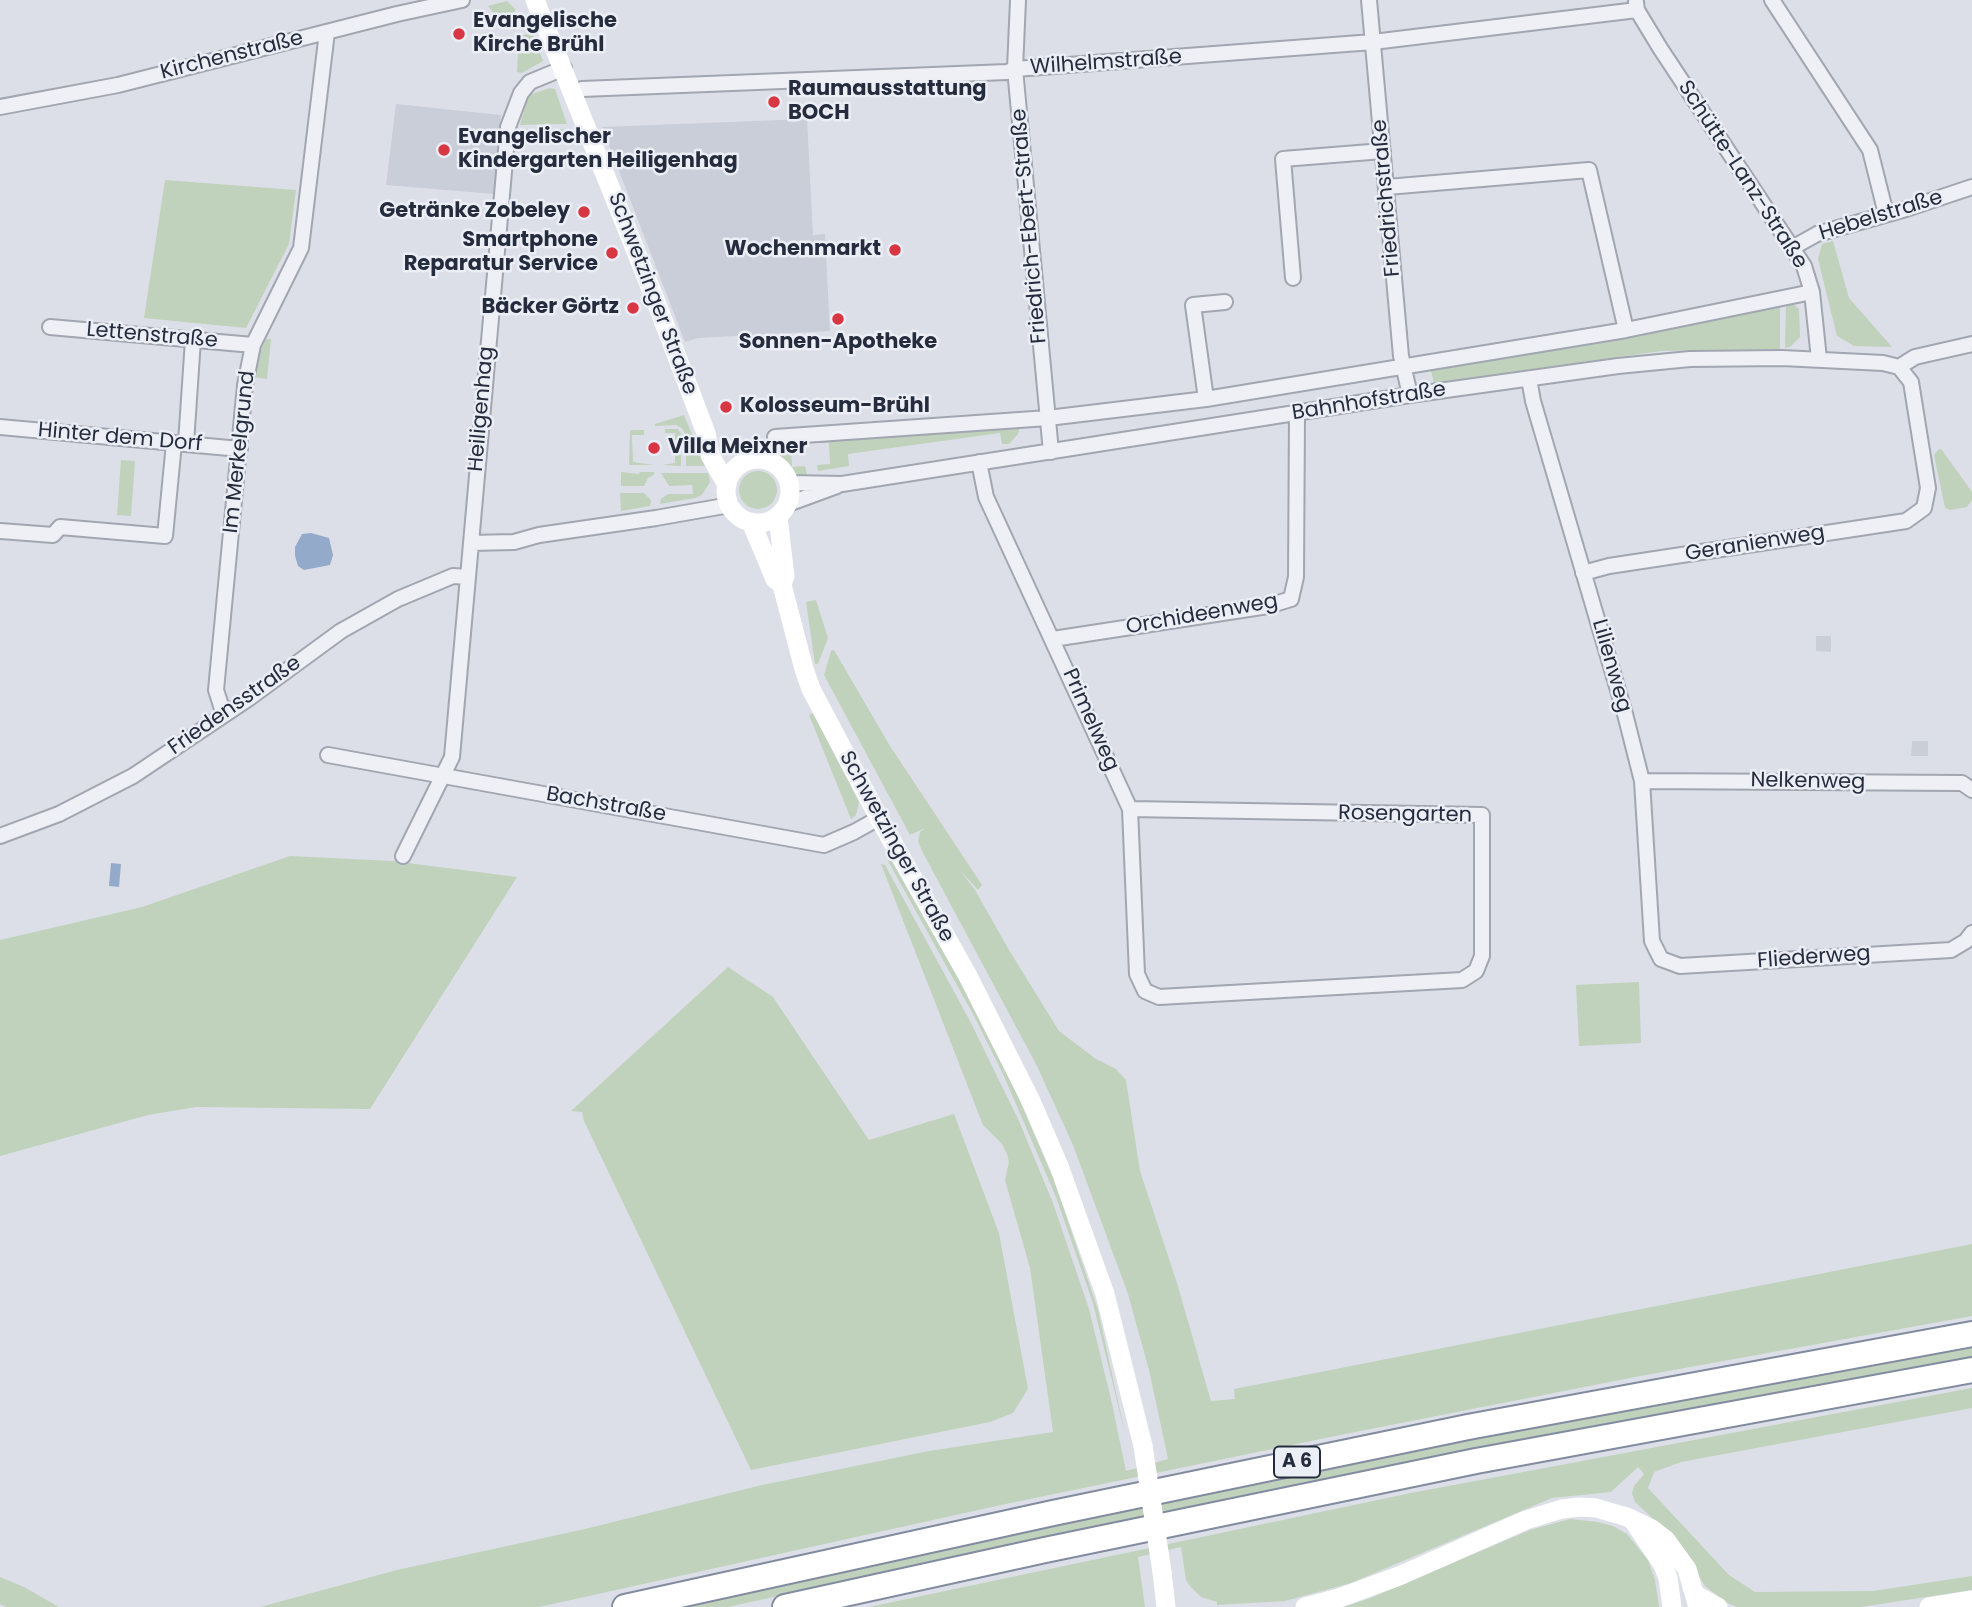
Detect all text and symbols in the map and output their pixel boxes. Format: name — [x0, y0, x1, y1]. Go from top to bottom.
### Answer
place label: Evangelische Kirche Brühl — [473, 9, 617, 59]
street label: Kirchenstraße — [158, 26, 306, 86]
marker: Evangelische Kirche Brühl — [451, 26, 467, 42]
street label: Wilhelmstraße — [1029, 45, 1183, 81]
street label: Schütte-Lanz-Straße — [1672, 76, 1812, 274]
place label: Raumausstattung BOCH — [788, 77, 987, 127]
marker: Raumausstattung BOCH — [766, 94, 782, 110]
street label: Friedrich-Ebert-Straße — [1007, 107, 1053, 345]
street label: Friedrichstraße — [1368, 118, 1406, 278]
place label: Evangelischer Kindergarten Heiligenhag — [458, 125, 738, 175]
marker: Evangelischer Kindergarten Heiligenhag — [436, 142, 452, 158]
street label: Hebelstraße — [1816, 185, 1946, 247]
street label: Schwetzinger Straße — [602, 189, 702, 399]
place label: Getränke Zobeley — [379, 199, 570, 225]
marker: Getränke Zobeley — [576, 204, 592, 220]
place label: Smartphone Reparatur Service — [404, 228, 598, 278]
place label: Wochenmarkt — [725, 237, 881, 263]
marker: Wochenmarkt — [887, 242, 903, 258]
marker: Smartphone Reparatur Service — [604, 245, 620, 261]
place label: Bäcker Görtz — [482, 295, 619, 321]
marker: Bäcker Görtz — [625, 300, 641, 316]
marker: Sonnen-Apotheke — [830, 311, 846, 327]
street label: Lettenstraße — [85, 318, 219, 354]
place label: Sonnen-Apotheke — [739, 330, 937, 356]
street label: Heiligenhag — [464, 345, 500, 473]
street label: Im Merkelgrund — [219, 369, 261, 535]
street label: Bahnhofstraße — [1290, 377, 1448, 427]
place label: Kolosseum-Brühl — [740, 394, 930, 420]
marker: Kolosseum-Brühl — [718, 399, 734, 415]
street label: Hinter dem Dorf — [37, 418, 203, 458]
place label: Villa Meixner — [668, 435, 807, 461]
marker: Villa Meixner — [646, 440, 662, 456]
street label: Geranienweg — [1683, 521, 1827, 567]
street label: Orchideenweg — [1124, 589, 1280, 641]
street label: Lilienweg — [1586, 617, 1636, 715]
street label: Friedensstraße — [164, 651, 306, 761]
street label: Primelweg — [1056, 665, 1124, 775]
street label: Schwetzinger Straße — [833, 747, 959, 947]
street label: Nelkenweg — [1750, 768, 1866, 796]
street label: Bachstraße — [544, 782, 668, 828]
street label: Rosengarten — [1338, 801, 1472, 829]
street label: Fliederweg — [1757, 941, 1871, 975]
road number: A 6 — [1274, 1446, 1320, 1478]

